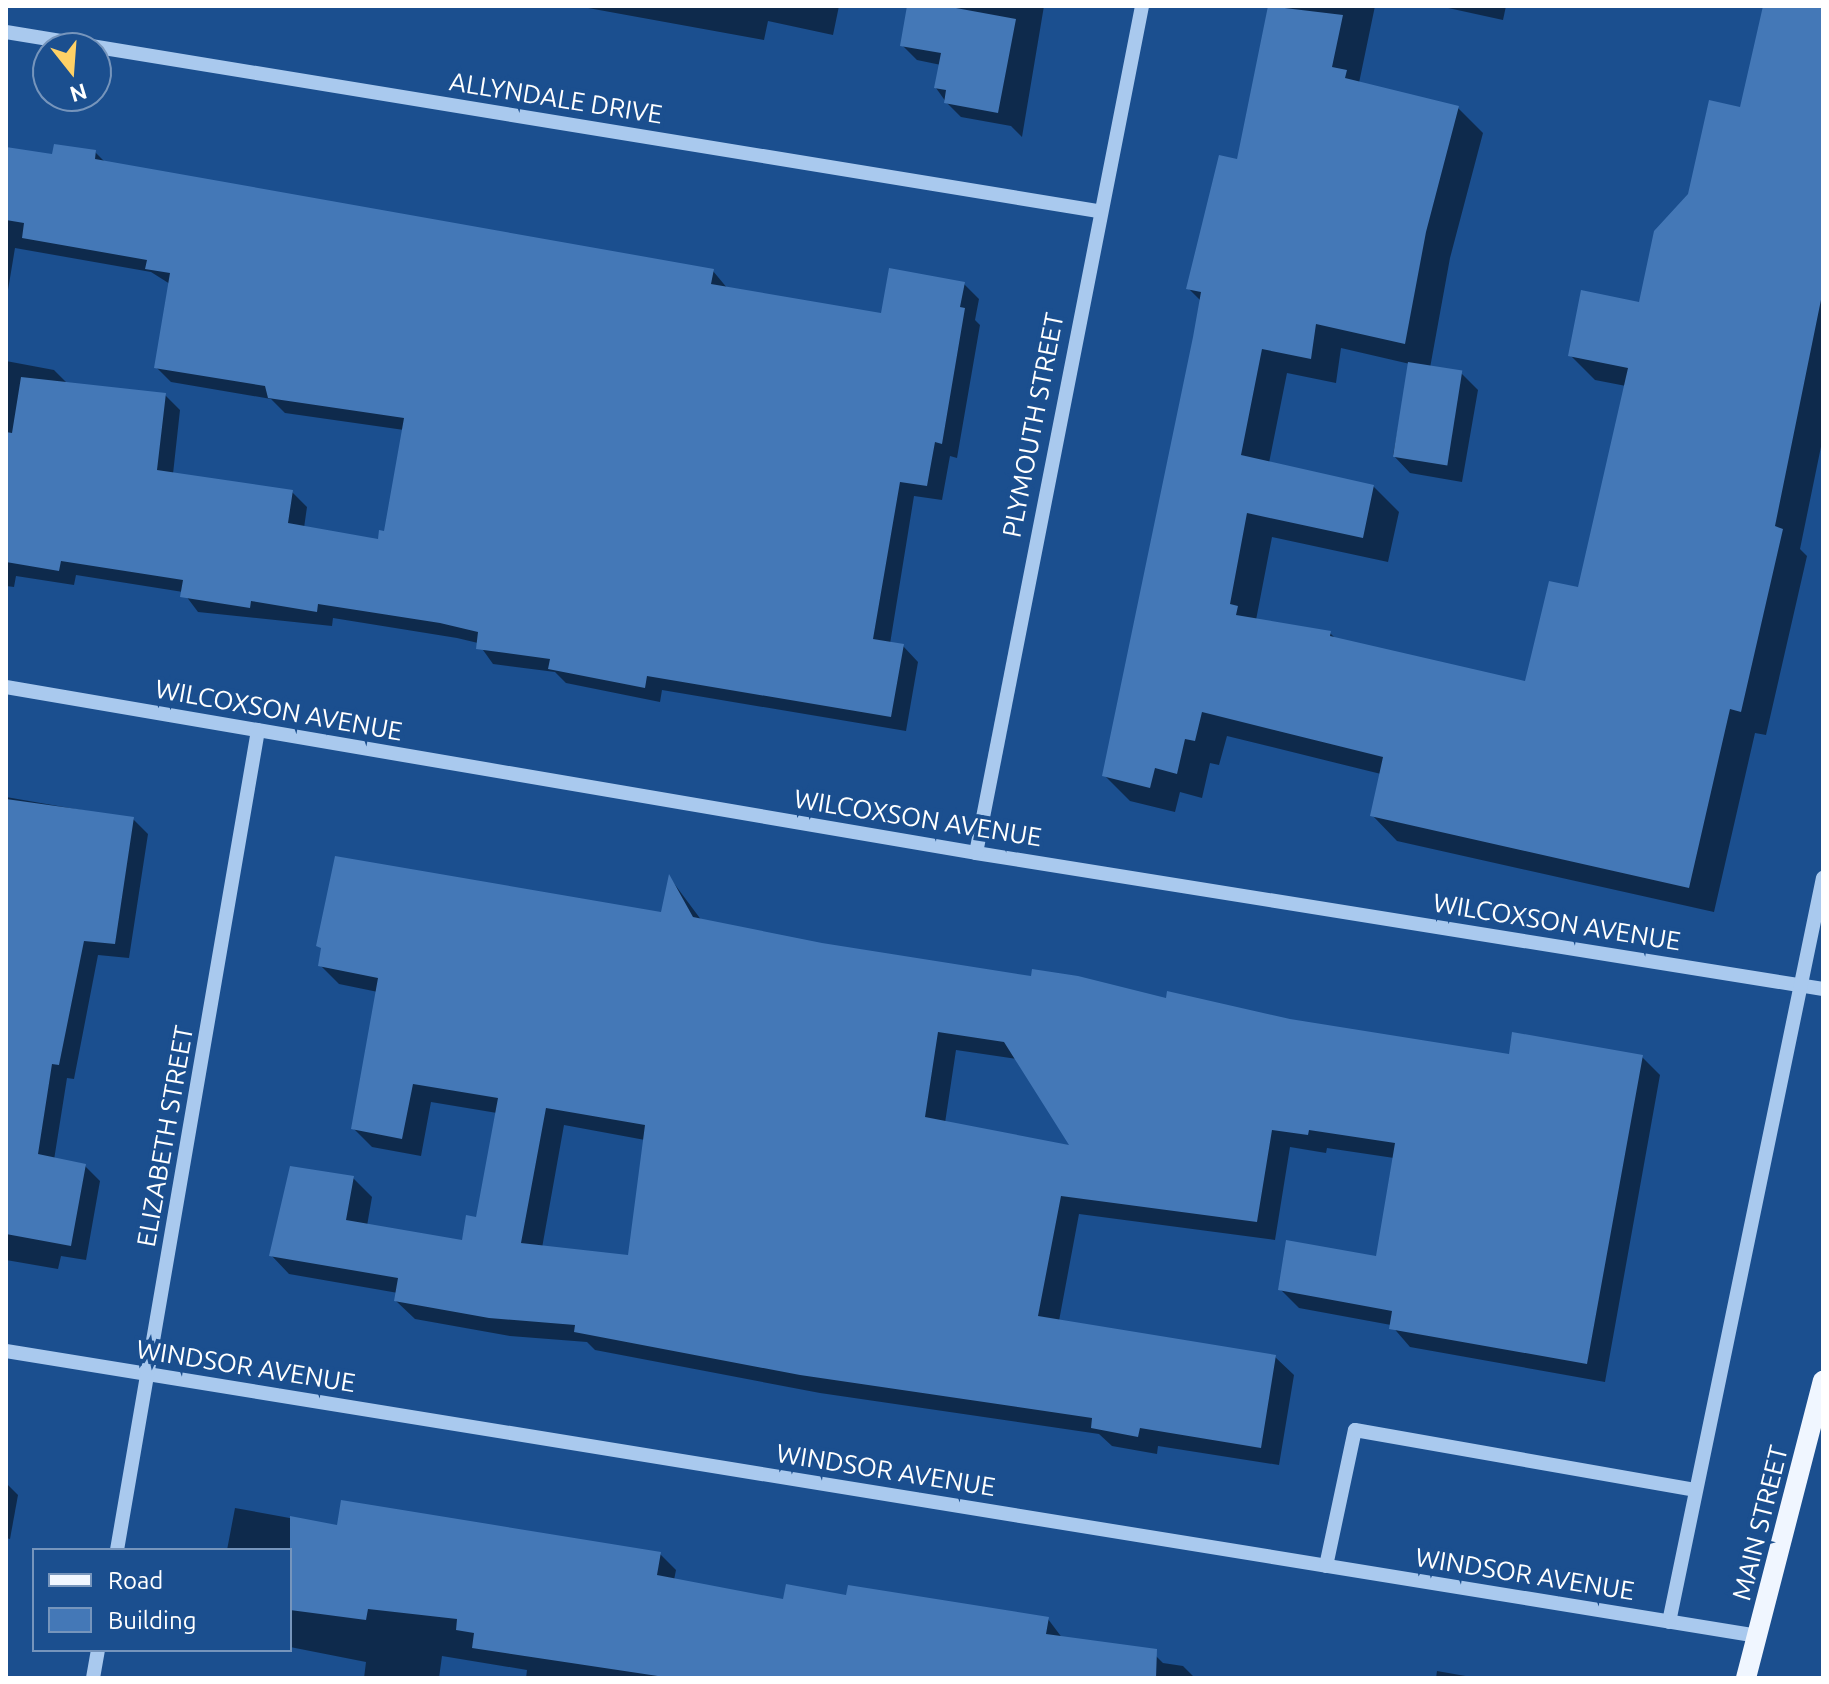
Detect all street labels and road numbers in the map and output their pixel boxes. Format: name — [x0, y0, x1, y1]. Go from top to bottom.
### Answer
street label: ALLYNDALE DRIVE — [447, 66, 665, 130]
street label: PLYMOUTH STREET — [996, 310, 1070, 540]
street label: WILCOXSON AVENUE — [153, 673, 405, 747]
street label: WILCOXSON AVENUE — [792, 783, 1044, 853]
street label: WILCOXSON AVENUE — [1431, 887, 1683, 957]
street label: ELIZABETH STREET — [130, 1023, 200, 1249]
street label: WINDSOR AVENUE — [134, 1333, 358, 1399]
street label: WINDSOR AVENUE — [774, 1437, 998, 1503]
street label: MAIN STREET — [1726, 1442, 1794, 1604]
street label: WINDSOR AVENUE — [1413, 1541, 1637, 1607]

